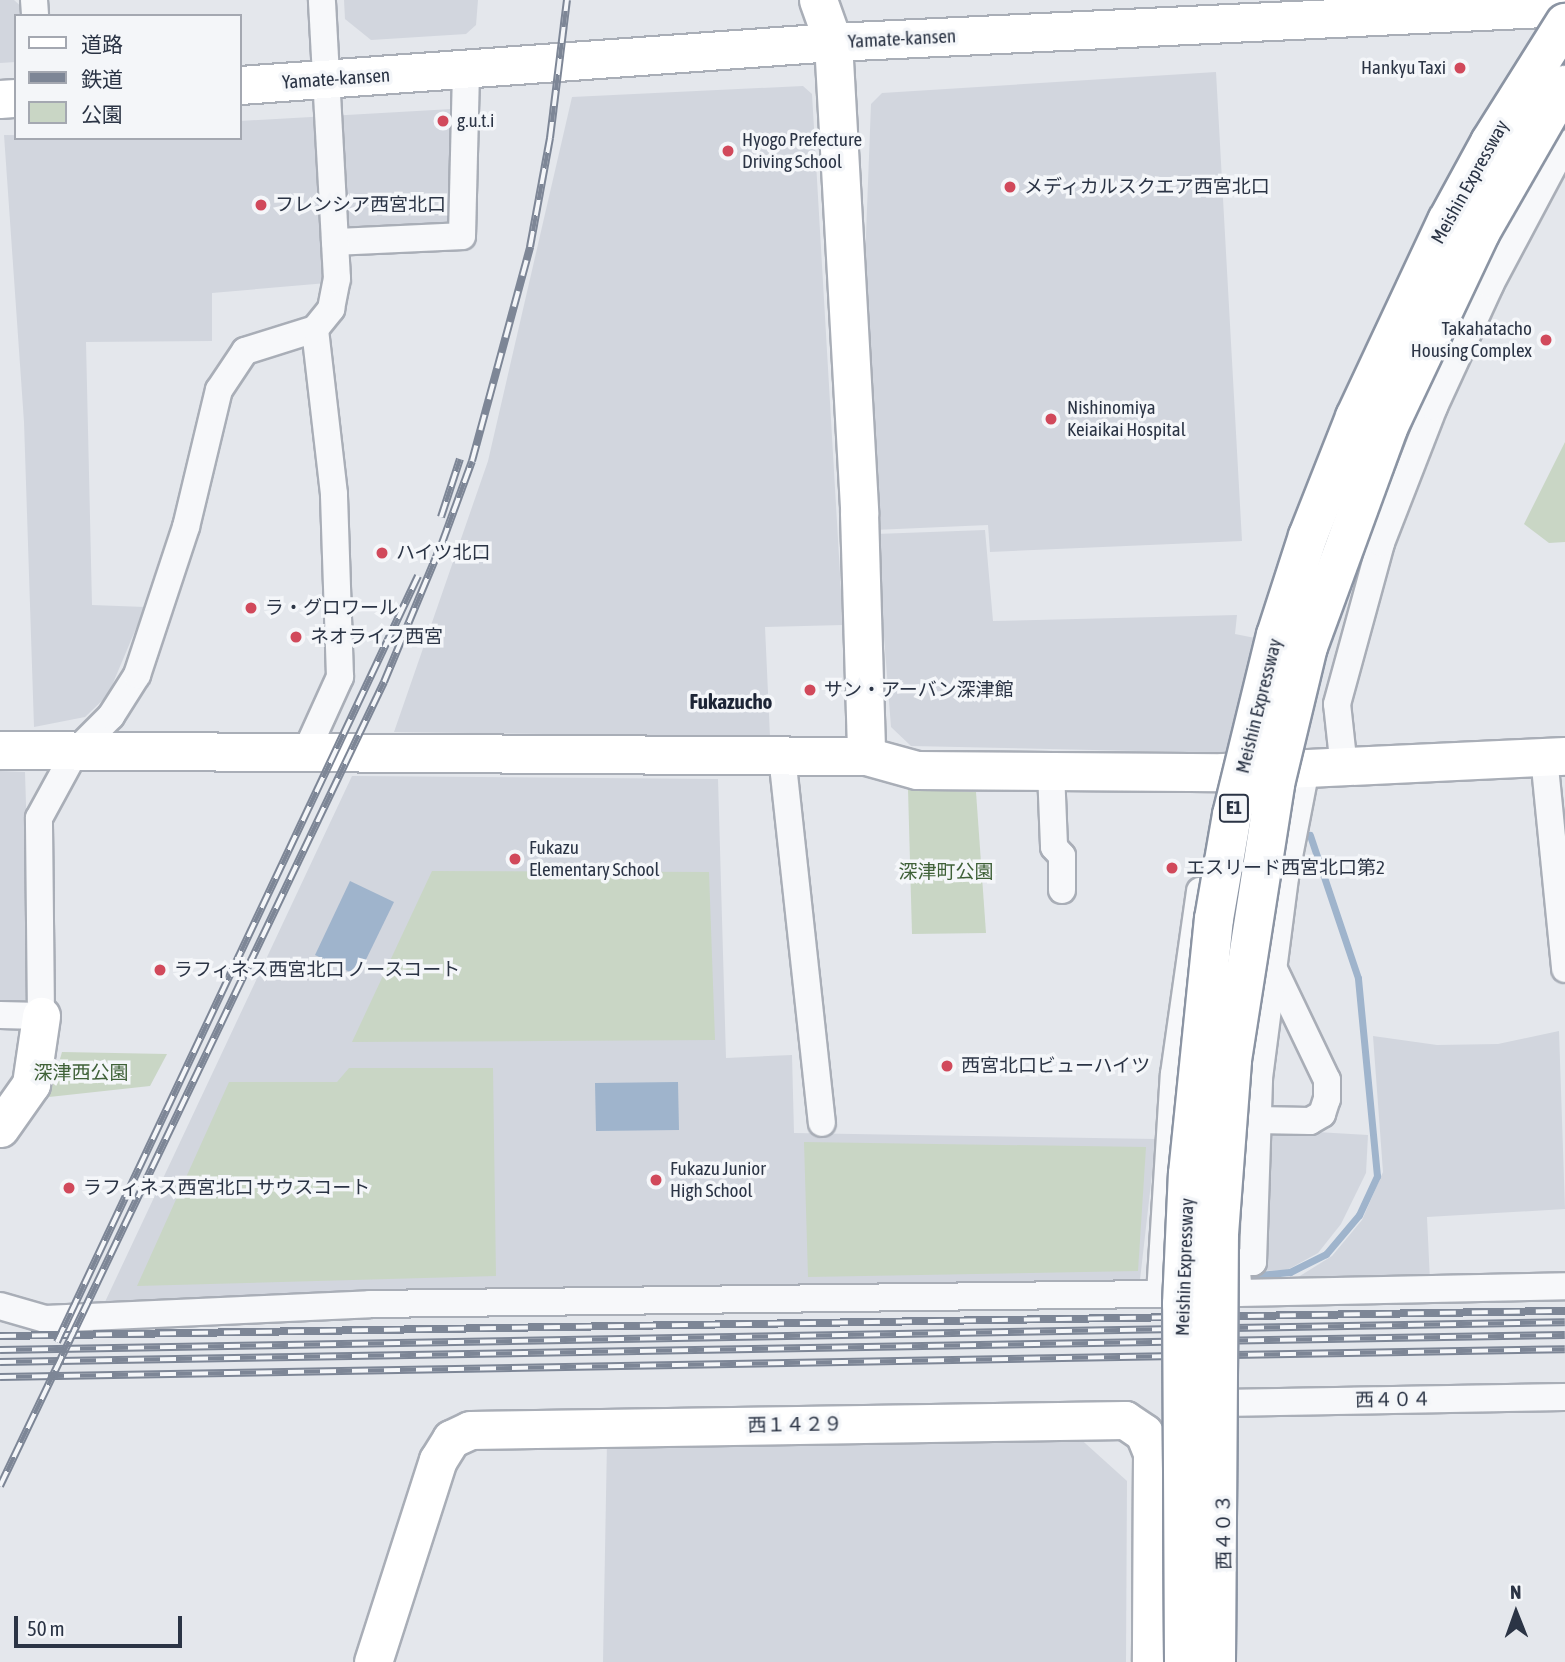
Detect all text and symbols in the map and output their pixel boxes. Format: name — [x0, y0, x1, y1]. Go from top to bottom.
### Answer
legend — [14, 14, 242, 140]
street label: Yamate-kansen — [847, 25, 957, 53]
text: 道路 — [81, 32, 123, 56]
place label: Hankyu Taxi — [1361, 57, 1446, 79]
marker: Hankyu Taxi — [1452, 60, 1468, 76]
street label: Yamate-kansen — [281, 64, 391, 94]
text: 鉄道 — [81, 67, 123, 91]
text: 公園 — [81, 102, 123, 126]
place label: g.u.t.i — [457, 110, 494, 132]
marker: g.u.t.i — [435, 113, 451, 129]
street label: Meishin Expressway — [1427, 116, 1513, 248]
place label: Hyogo Prefecture Driving School — [742, 129, 862, 173]
marker: Hyogo Prefecture Driving School — [720, 143, 736, 159]
place label: メディカルスクエア西宮北口 — [1024, 176, 1271, 198]
marker: メディカルスクエア西宮北口 — [1002, 179, 1018, 195]
place label: フレンシア西宮北口 — [275, 194, 446, 216]
marker: フレンシア西宮北口 — [253, 197, 269, 213]
place label: Takahatacho Housing Complex — [1411, 318, 1532, 362]
marker: Takahatacho Housing Complex — [1538, 332, 1554, 348]
place label: Nishinomiya Keiaikai Hospital — [1067, 397, 1186, 441]
marker: Nishinomiya Keiaikai Hospital — [1041, 409, 1061, 429]
place label: ハイツ北口 — [396, 542, 491, 564]
marker: ハイツ北口 — [374, 545, 390, 561]
place label: ラ・グロワール — [265, 597, 398, 619]
marker: ラ・グロワール — [243, 600, 259, 616]
place label: ネオライフ西宮 — [310, 626, 443, 648]
marker: ネオライフ西宮 — [288, 629, 304, 645]
street label: Meishin Expressway — [1231, 636, 1287, 776]
place label: サン・アーバン深津館 — [824, 679, 1013, 701]
marker: サン・アーバン深津館 — [802, 682, 818, 698]
district label: Fukazucho — [690, 688, 772, 714]
road number: E1 — [1218, 794, 1250, 822]
place label: Fukazu Elementary School — [529, 837, 660, 881]
marker: Fukazu Elementary School — [507, 851, 523, 867]
place label: エスリード西宮北口第2 — [1186, 857, 1385, 879]
marker: エスリード西宮北口第2 — [1164, 860, 1180, 876]
park label: 深津町公園 — [899, 861, 993, 883]
place label: ラフィネス西宮北口 ノースコート — [174, 959, 462, 981]
marker: ラフィネス西宮北口 ノースコート — [152, 962, 168, 978]
place label: 西宮北口ビューハイツ — [961, 1055, 1151, 1077]
marker: 西宮北口ビューハイツ — [939, 1058, 955, 1074]
park label: 深津西公園 — [34, 1062, 128, 1084]
place label: Fukazu Junior High School — [670, 1158, 766, 1202]
marker: Fukazu Junior High School — [648, 1172, 664, 1188]
place label: ラフィネス西宮北口 サウスコート — [83, 1177, 371, 1199]
marker: ラフィネス西宮北口 サウスコート — [61, 1180, 77, 1196]
street label: Meishin Expressway — [1171, 1198, 1199, 1336]
street label: 西４０４ — [1355, 1388, 1431, 1412]
street label: 西１４２９ — [747, 1413, 843, 1437]
street label: 西４０３ — [1212, 1494, 1236, 1570]
north arrow — [1481, 1578, 1551, 1648]
text: N — [1510, 1581, 1521, 1603]
scale bar — [18, 1602, 186, 1646]
text: 50 m — [27, 1616, 65, 1640]

